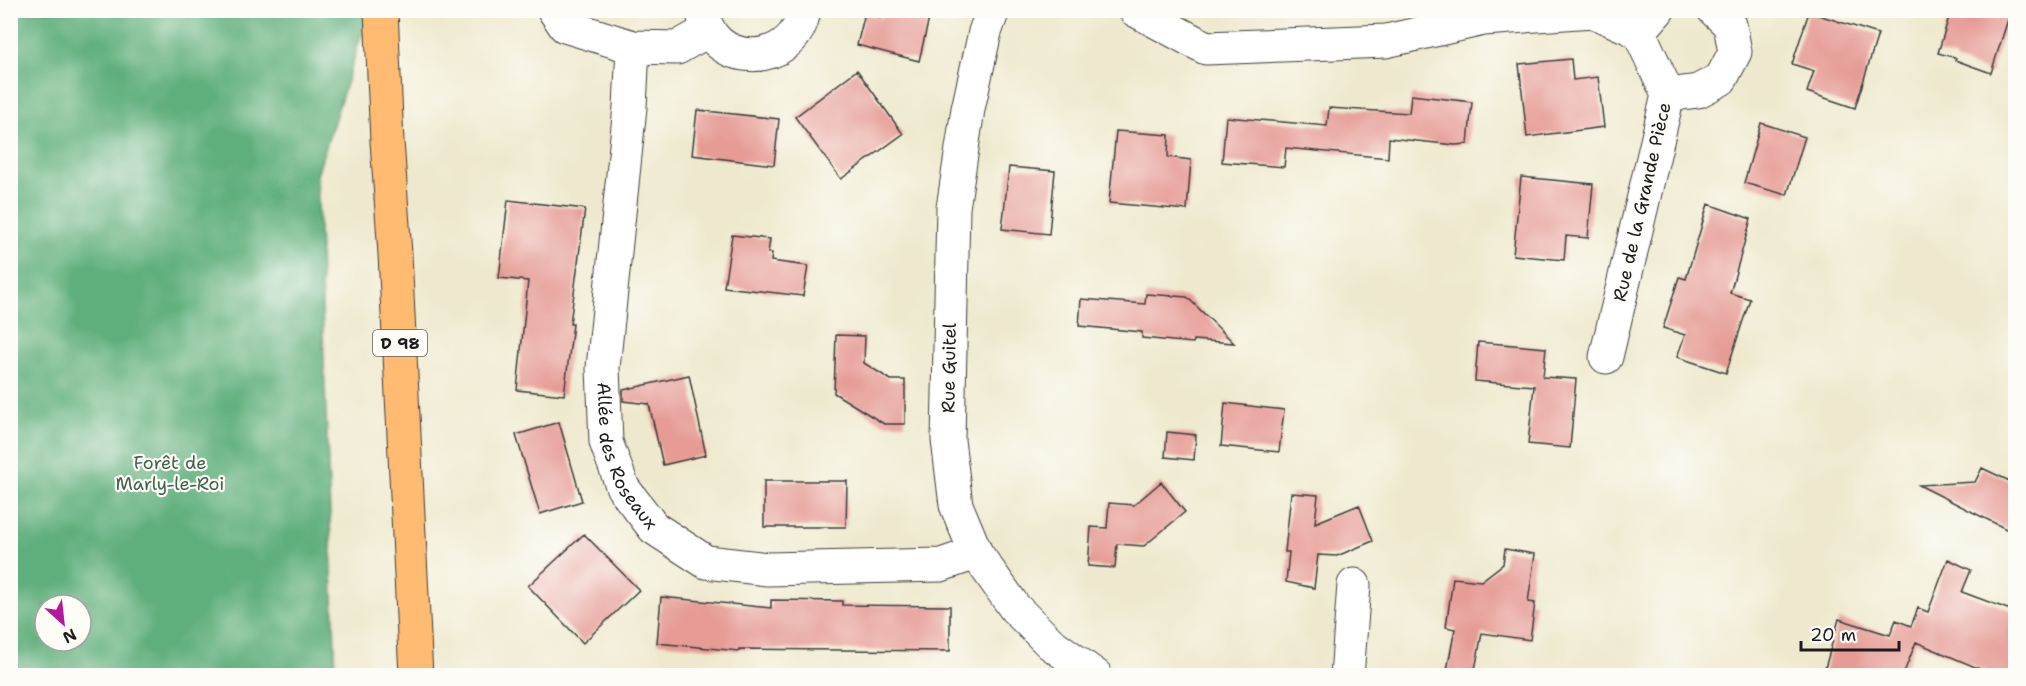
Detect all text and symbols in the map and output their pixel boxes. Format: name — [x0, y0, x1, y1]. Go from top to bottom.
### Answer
street label: Rue de la Grande Pièce — [1607, 100, 1677, 304]
street label: Rue Guitel — [936, 322, 962, 413]
road number: D 98 — [373, 330, 427, 356]
street label: Allée des Roseaux — [592, 382, 663, 535]
park label: Forêt de Marly-le-Roi — [116, 451, 224, 496]
north arrow — [33, 593, 93, 653]
scale bar — [1801, 614, 1898, 652]
text: 20 m — [1810, 623, 1856, 647]
text: N — [59, 624, 80, 648]

